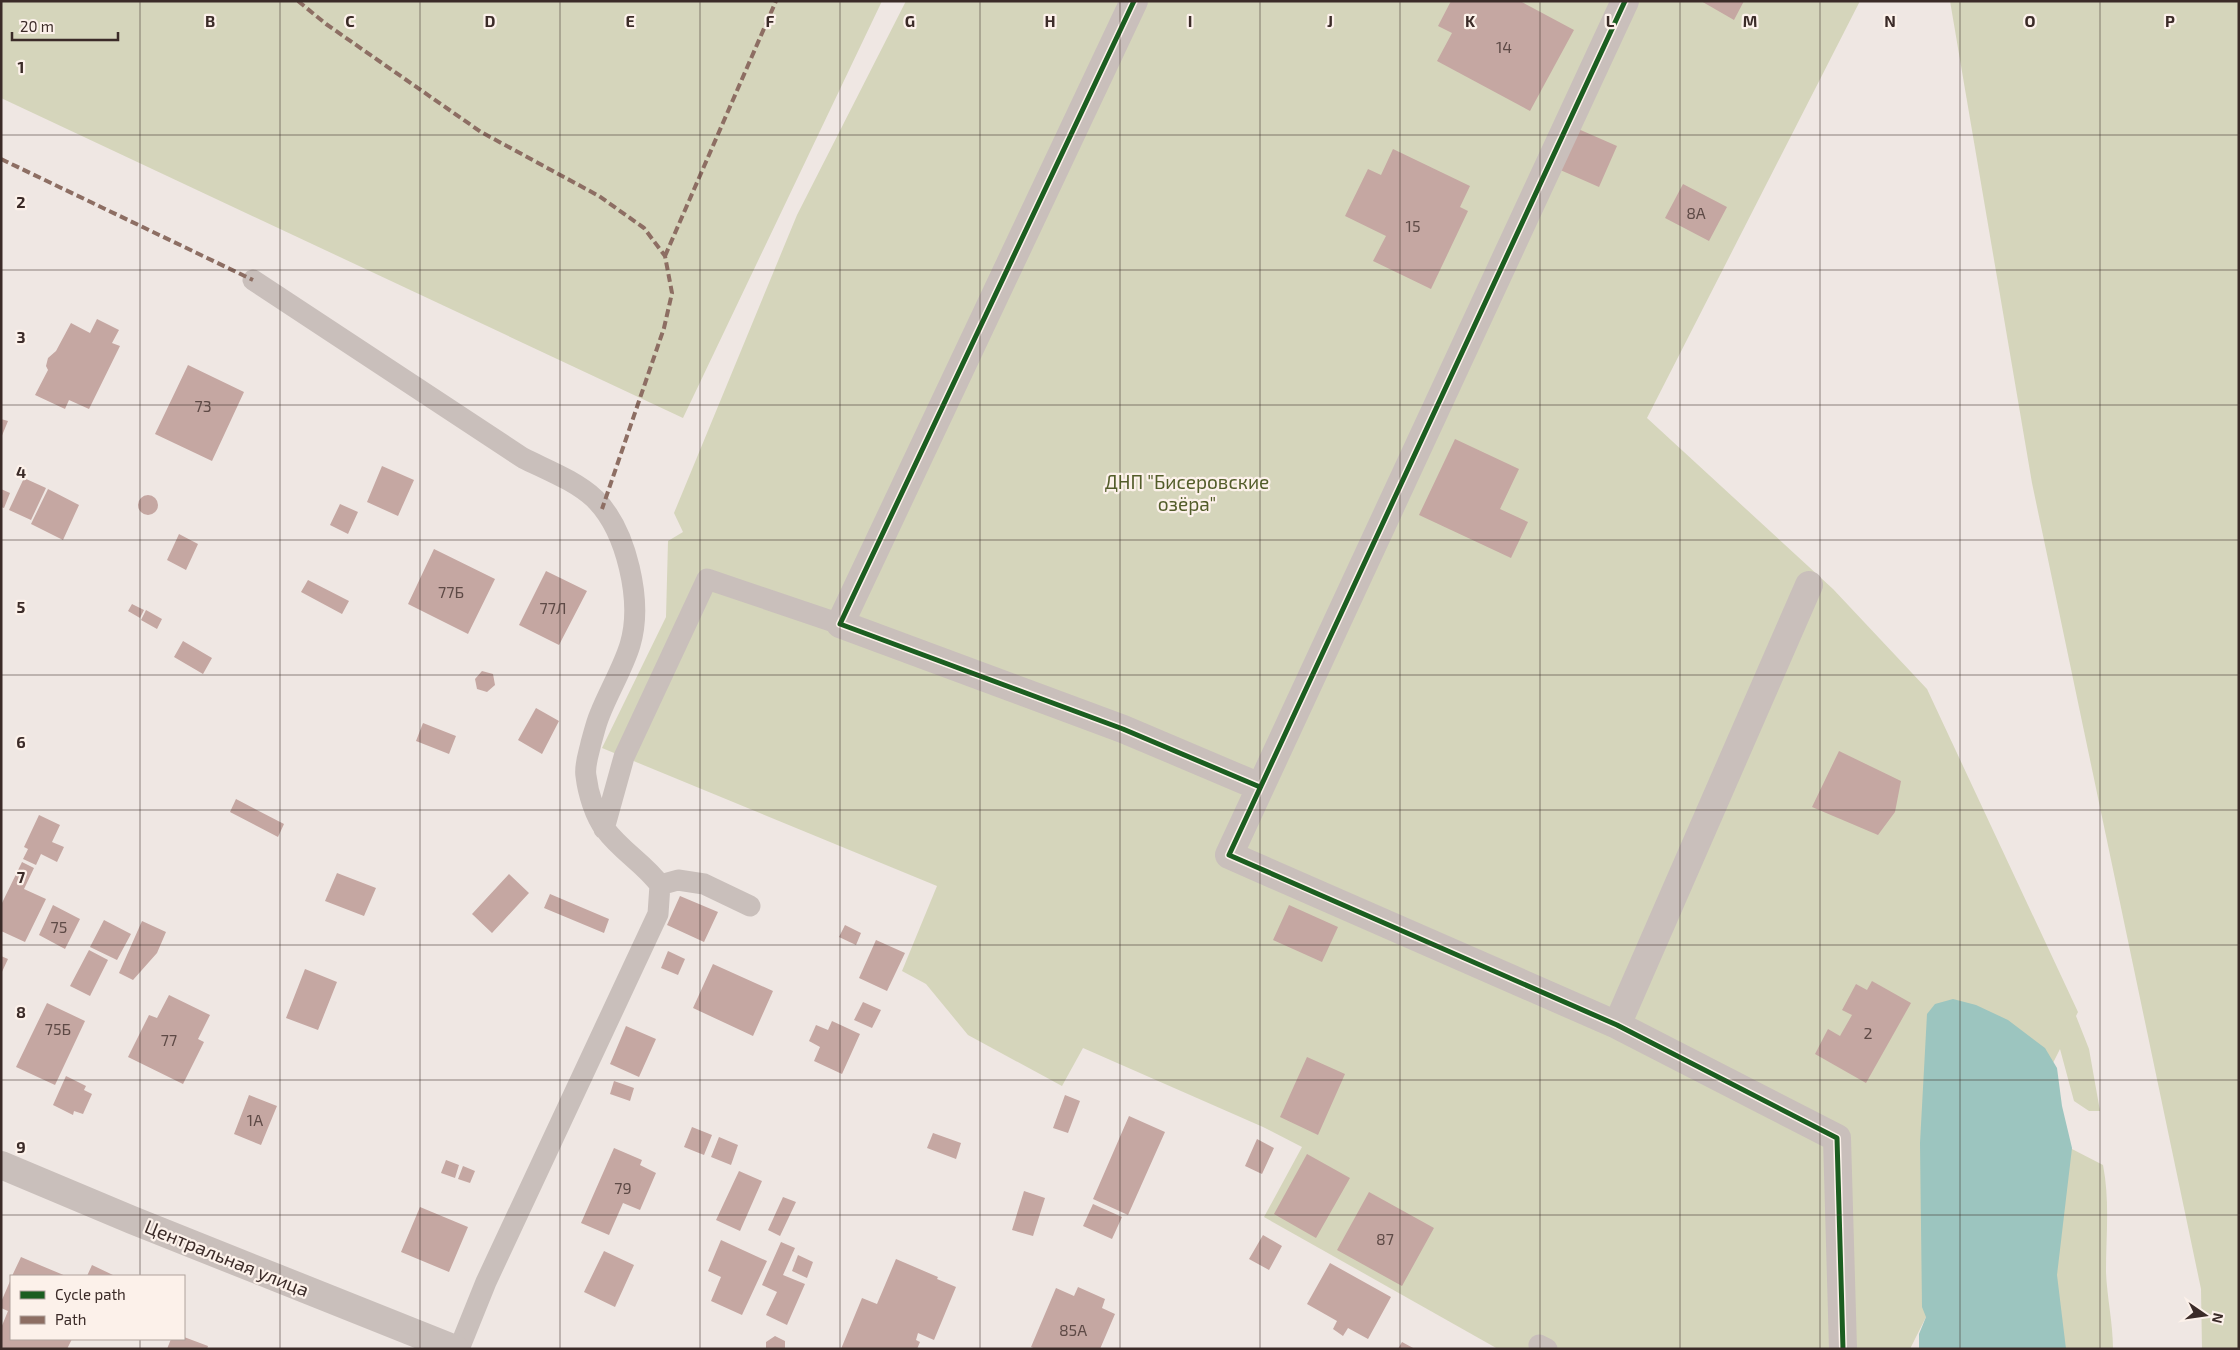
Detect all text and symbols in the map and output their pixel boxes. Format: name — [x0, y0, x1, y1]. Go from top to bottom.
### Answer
scale bar — [12, 10, 119, 42]
text: B — [205, 11, 215, 30]
text: C — [345, 11, 355, 30]
text: D — [485, 11, 496, 30]
text: E — [625, 11, 635, 30]
text: F — [766, 11, 775, 30]
text: G — [905, 11, 915, 30]
text: H — [1044, 11, 1056, 30]
text: I — [1188, 11, 1192, 30]
text: J — [1327, 11, 1333, 30]
text: K — [1465, 11, 1476, 30]
text: L — [1606, 11, 1615, 30]
text: M — [1743, 11, 1757, 30]
text: N — [1884, 11, 1896, 30]
text: O — [2024, 11, 2036, 30]
text: P — [2165, 11, 2175, 30]
text: 20 m — [20, 17, 54, 35]
house number: 14 — [1496, 37, 1512, 56]
text: 1 — [18, 57, 24, 76]
text: 2 — [16, 192, 26, 211]
house number: 8А — [1686, 203, 1706, 222]
house number: 15 — [1406, 216, 1420, 235]
text: 3 — [16, 327, 26, 346]
house number: 73 — [194, 396, 212, 415]
text: 4 — [16, 462, 26, 481]
park label: ДНП "Бисеровские озёра" — [1105, 470, 1269, 515]
house number: 77Б — [438, 582, 464, 601]
text: 5 — [17, 597, 26, 616]
house number: 77Л — [540, 598, 566, 617]
text: 6 — [16, 732, 26, 751]
text: 7 — [17, 867, 26, 886]
house number: 75 — [51, 917, 67, 936]
text: 8 — [16, 1002, 26, 1021]
house number: 75Б — [45, 1019, 71, 1038]
house number: 2 — [1864, 1023, 1873, 1042]
house number: 77 — [161, 1030, 177, 1049]
house number: 1А — [247, 1110, 263, 1129]
text: 9 — [16, 1137, 26, 1156]
house number: 79 — [614, 1178, 632, 1197]
street label: Центральная улица — [141, 1214, 313, 1302]
house number: 87 — [1376, 1229, 1394, 1248]
legend — [10, 1275, 185, 1340]
text: Cycle path — [55, 1285, 126, 1303]
north arrow — [2180, 1290, 2230, 1340]
text: Path — [55, 1310, 86, 1328]
text: N — [2209, 1311, 2228, 1325]
house number: 85А — [1059, 1320, 1087, 1339]

